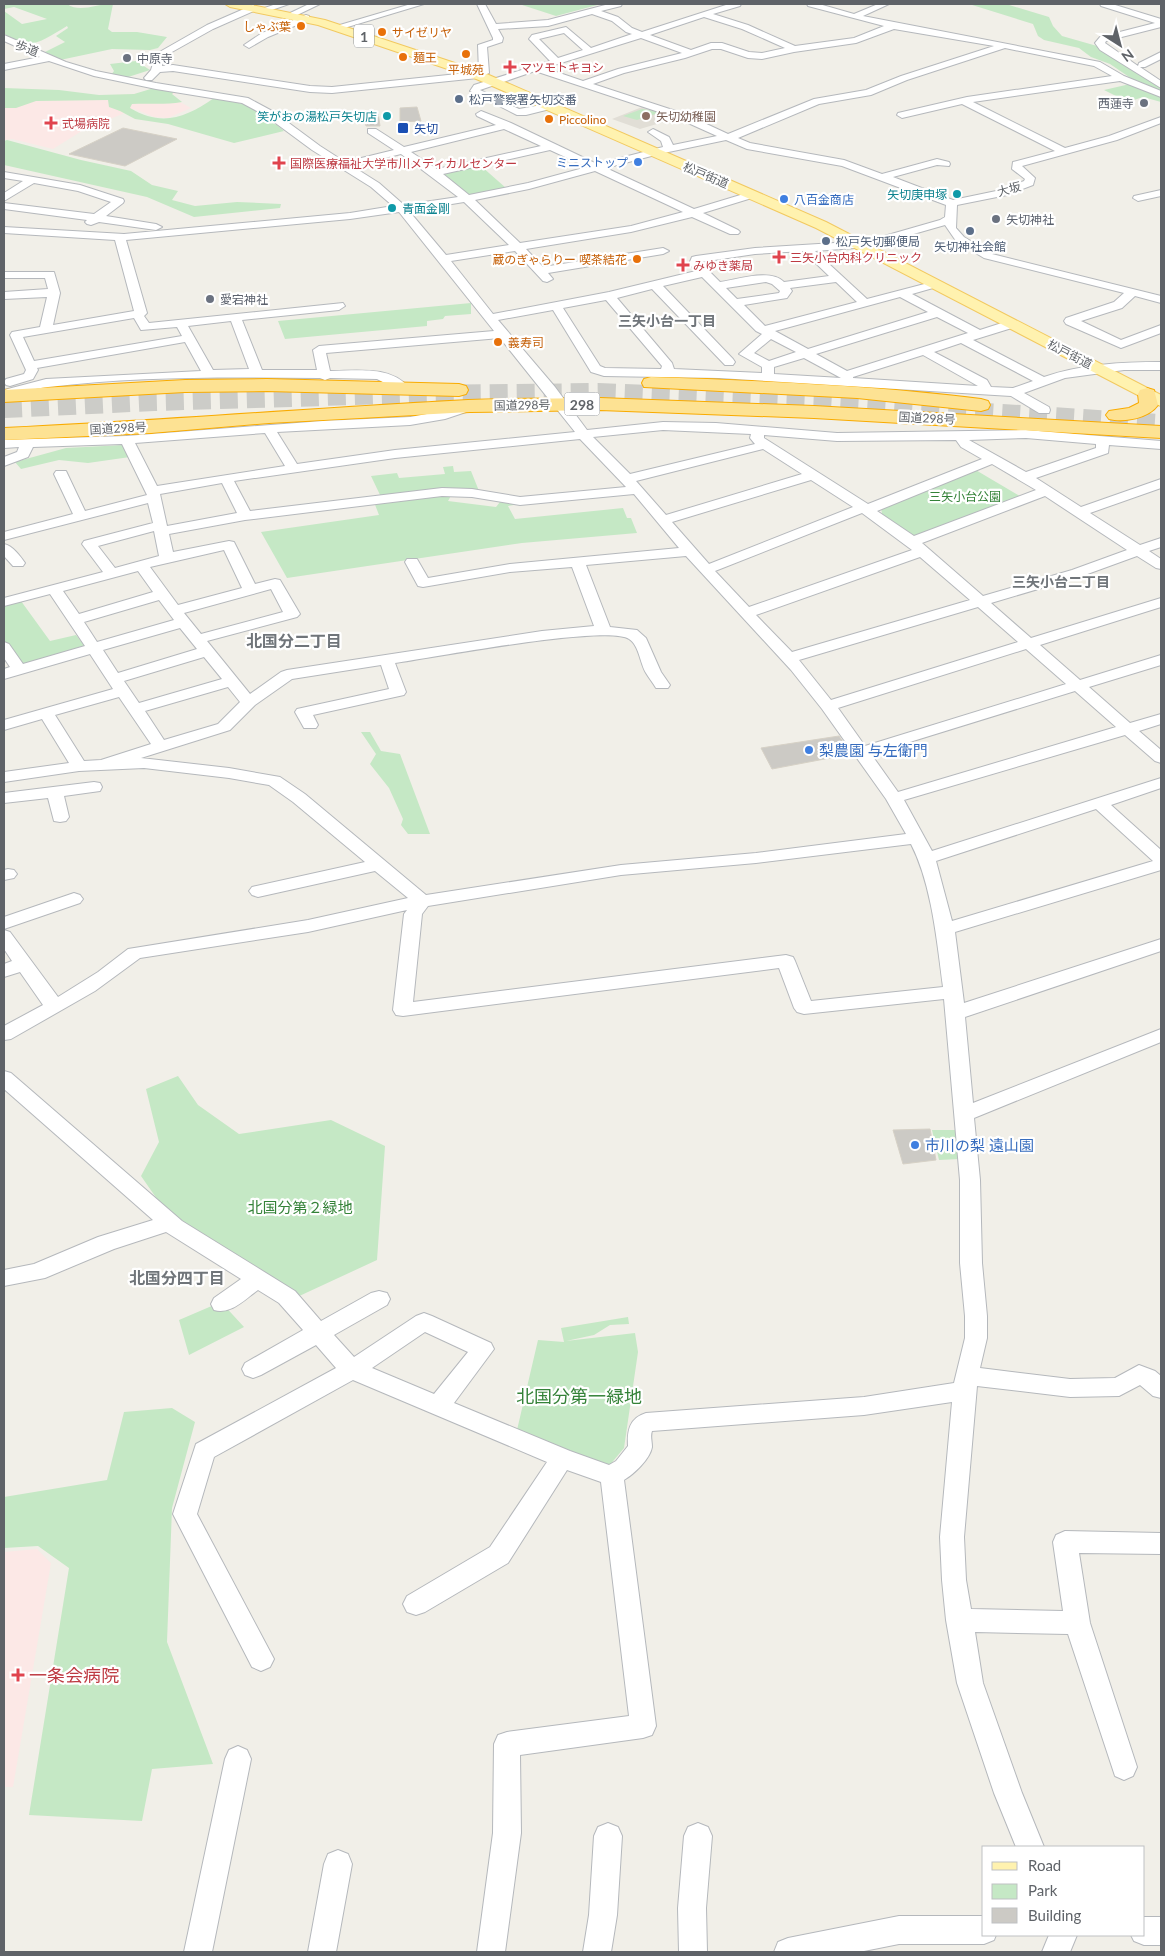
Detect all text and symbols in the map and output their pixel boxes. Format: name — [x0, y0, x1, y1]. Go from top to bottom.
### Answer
place label: しゃぶ葉 — [243, 19, 291, 34]
marker: しゃぶ葉 — [295, 20, 307, 32]
north arrow — [1095, 20, 1145, 70]
road number: 1 — [354, 24, 374, 48]
place label: サイゼリヤ — [392, 25, 452, 40]
marker: サイゼリヤ — [376, 26, 388, 38]
street label: 歩道 — [13, 37, 41, 59]
text: N — [1119, 46, 1137, 66]
marker: 平城苑 — [460, 48, 472, 60]
place label: 麺王 — [413, 50, 437, 65]
place label: 中原寺 — [137, 51, 173, 66]
marker: 麺王 — [397, 51, 409, 63]
marker: 中原寺 — [121, 52, 133, 64]
place label: マツモトキヨシ — [520, 60, 604, 75]
marker: マツモトキヨシ — [504, 61, 516, 73]
place label: 平城苑 — [448, 62, 484, 77]
place label: 松戸警察署矢切交番 — [469, 92, 577, 107]
marker: 松戸警察署矢切交番 — [453, 93, 465, 105]
place label: 西蓮寺 — [1098, 96, 1134, 111]
marker: 西蓮寺 — [1138, 97, 1150, 109]
place label: 笑がおの湯松戸矢切店 — [257, 109, 377, 124]
place label: 矢切幼稚園 — [656, 109, 716, 124]
marker: 笑がおの湯松戸矢切店 — [381, 110, 393, 122]
marker: 矢切幼稚園 — [640, 110, 652, 122]
place label: Piccolino — [559, 112, 607, 127]
marker: Piccolino — [543, 113, 555, 125]
marker: 式場病院 — [44, 116, 58, 130]
place label: 式場病院 — [62, 116, 110, 131]
marker: 矢切 — [396, 121, 410, 135]
place label: 矢切 — [414, 121, 438, 136]
place label: ミニストップ — [556, 155, 628, 170]
marker: 国際医療福祉大学市川メディカルセンター — [272, 156, 286, 170]
place label: 国際医療福祉大学市川メディカルセンター — [290, 156, 517, 171]
marker: ミニストップ — [632, 156, 644, 168]
street label: 松戸街道 — [681, 159, 731, 191]
street label: 大坂 — [995, 179, 1023, 199]
place label: 矢切庚申塚 — [887, 187, 947, 202]
marker: 矢切庚申塚 — [951, 188, 963, 200]
place label: 八百金商店 — [794, 192, 854, 207]
marker: 八百金商店 — [778, 193, 790, 205]
place label: 青面金剛 — [402, 201, 450, 216]
marker: 青面金剛 — [386, 202, 398, 214]
place label: 矢切神社 — [1006, 212, 1054, 227]
marker: 矢切神社 — [990, 213, 1002, 225]
marker: 矢切神社会館 — [964, 225, 976, 237]
place label: 松戸矢切郵便局 — [836, 234, 920, 249]
marker: 松戸矢切郵便局 — [820, 235, 832, 247]
place label: 矢切神社会館 — [934, 239, 1006, 254]
marker: 三矢小台内科クリニック — [772, 250, 786, 264]
place label: 三矢小台内科クリニック — [790, 250, 922, 265]
place label: 蔵のぎゃらりー 喫茶結花 — [492, 252, 627, 267]
marker: 蔵のぎゃらりー 喫茶結花 — [631, 253, 643, 265]
place label: みゆき薬局 — [693, 258, 753, 273]
marker: みゆき薬局 — [677, 259, 689, 271]
place label: 愛宕神社 — [220, 292, 268, 307]
marker: 愛宕神社 — [204, 293, 216, 305]
district label: 三矢小台一丁目 — [618, 312, 716, 329]
place label: 義寿司 — [508, 335, 544, 350]
marker: 義寿司 — [492, 336, 504, 348]
street label: 松戸街道 — [1045, 336, 1095, 372]
road number: 298 — [564, 392, 600, 416]
street label: 国道298号 — [493, 397, 551, 413]
street label: 国道298号 — [898, 409, 956, 427]
street label: 国道298号 — [89, 419, 147, 437]
park label: 三矢小台公園 — [929, 489, 1001, 504]
district label: 三矢小台二丁目 — [1012, 573, 1110, 590]
district label: 北国分二丁目 — [246, 631, 342, 650]
place label: 梨農園 与左衛門 — [819, 741, 928, 759]
marker: 梨農園 与左衛門 — [803, 744, 815, 756]
place label: 市川の梨 遠山園 — [925, 1136, 1034, 1154]
marker: 市川の梨 遠山園 — [909, 1139, 921, 1151]
park label: 北国分第２緑地 — [247, 1198, 353, 1216]
district label: 北国分四丁目 — [129, 1268, 225, 1287]
park label: 北国分第一緑地 — [516, 1385, 642, 1407]
place label: 一条会病院 — [29, 1664, 119, 1686]
marker: 一条会病院 — [11, 1668, 25, 1682]
legend — [982, 1846, 1145, 1936]
text: Road — [1028, 1856, 1061, 1874]
text: Park — [1028, 1881, 1058, 1899]
text: Building — [1028, 1906, 1081, 1924]

